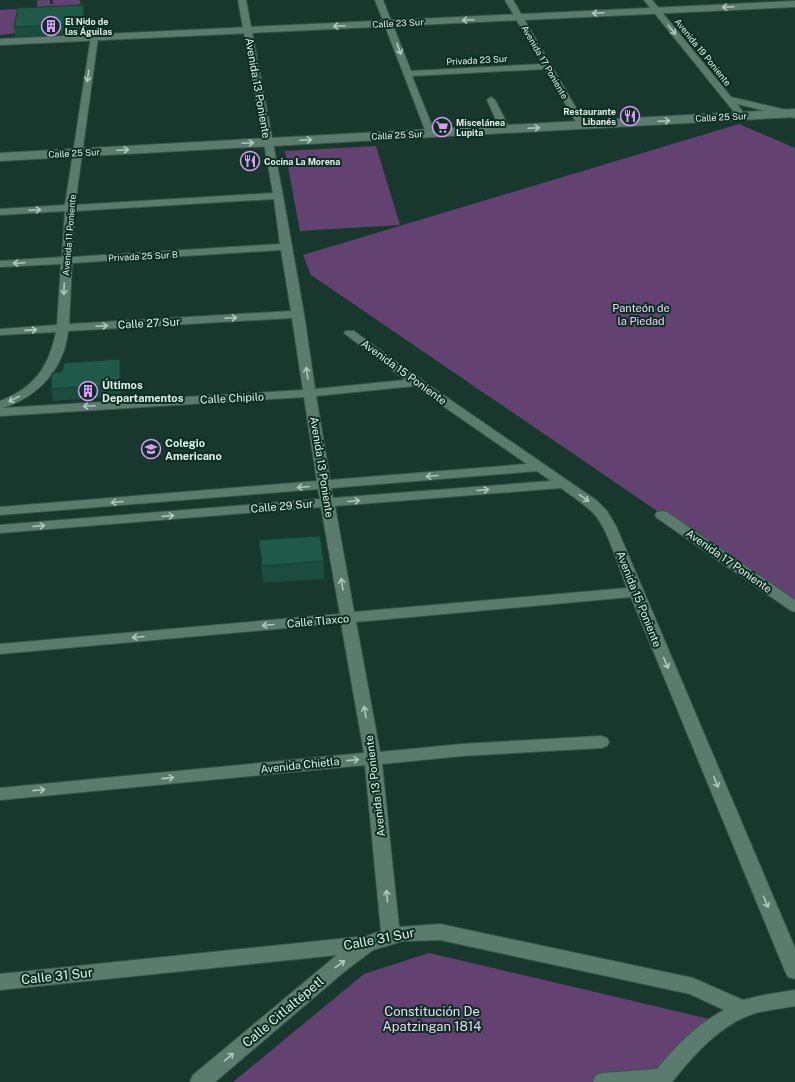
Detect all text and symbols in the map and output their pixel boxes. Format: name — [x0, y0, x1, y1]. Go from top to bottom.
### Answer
one-way arrow — [722, 4, 735, 11]
one-way arrow — [592, 10, 605, 17]
building icon: El Nido de las Águilas — [40, 15, 62, 37]
place label: El Nido de las Águilas — [65, 16, 112, 37]
street label: Calle 23 Sur — [372, 16, 424, 30]
one-way arrow — [462, 16, 475, 23]
street label: Avenida 19 Poniente — [672, 16, 734, 88]
one-way arrow — [333, 22, 346, 30]
street label: Avenida 17 Poniente — [519, 23, 571, 101]
one-way arrow — [668, 25, 677, 36]
street label: Avenida 13 Poniente — [243, 37, 273, 139]
one-way arrow — [395, 43, 403, 55]
street label: Privada 23 Sur — [446, 53, 508, 67]
one-way arrow — [84, 69, 92, 82]
restaurant icon: Restaurante Libanés — [619, 105, 641, 127]
place label: Restaurante Libanés — [563, 106, 616, 127]
street label: Calle 25 Sur — [695, 110, 748, 124]
supermarket icon: Miscelánea Lupita — [431, 116, 453, 138]
place label: Miscelánea Lupita — [456, 117, 505, 138]
one-way arrow — [657, 117, 670, 124]
one-way arrow — [527, 124, 540, 131]
street label: Calle 25 Sur — [371, 128, 424, 142]
one-way arrow — [299, 137, 312, 144]
one-way arrow — [241, 140, 254, 147]
street label: Calle 25 Sur — [48, 146, 101, 160]
one-way arrow — [116, 147, 129, 154]
restaurant icon: Cocina La Morena — [239, 150, 261, 172]
place label: Cocina La Morena — [264, 156, 340, 167]
street label: Avenida 11 Poniente — [60, 194, 78, 276]
one-way arrow — [28, 207, 41, 214]
street label: Privada 25 Sur B — [108, 249, 178, 263]
one-way arrow — [13, 260, 26, 267]
one-way arrow — [61, 282, 68, 295]
park label: Panteón de la Piedad — [612, 302, 670, 327]
street label: Calle 27 Sur — [117, 315, 181, 331]
one-way arrow — [224, 315, 237, 322]
one-way arrow — [95, 322, 108, 329]
one-way arrow — [24, 327, 37, 334]
street label: Avenida 15 Poniente — [359, 337, 449, 407]
one-way arrow — [303, 367, 311, 380]
place label: Últimos Departamentos — [102, 378, 184, 404]
building icon: Últimos Departamentos — [77, 380, 99, 402]
street label: Calle Chipilo — [200, 390, 264, 406]
one-way arrow — [8, 396, 20, 403]
one-way arrow — [83, 403, 96, 410]
street label: Avenida 13 Poniente — [308, 416, 336, 518]
place label: Colegio Americano — [165, 437, 222, 462]
school or university icon: Colegio Americano — [140, 438, 162, 460]
one-way arrow — [426, 472, 439, 480]
one-way arrow — [297, 483, 310, 490]
one-way arrow — [476, 487, 489, 494]
one-way arrow — [578, 494, 589, 502]
street label: Calle 29 Sur — [250, 497, 314, 515]
one-way arrow — [347, 497, 360, 504]
one-way arrow — [111, 498, 124, 505]
one-way arrow — [161, 512, 174, 519]
one-way arrow — [32, 522, 45, 530]
street label: Avenida 17 Poniente — [684, 527, 774, 595]
street label: Avenida 15 Poniente — [614, 549, 664, 649]
one-way arrow — [338, 578, 346, 591]
street label: Calle Tlaxco — [286, 612, 350, 630]
one-way arrow — [262, 622, 275, 629]
one-way arrow — [132, 633, 145, 641]
one-way arrow — [662, 656, 670, 668]
one-way arrow — [361, 706, 369, 719]
street label: Avenida 13 Poniente — [363, 735, 387, 837]
street label: Avenida Chietla — [260, 755, 340, 775]
one-way arrow — [346, 756, 359, 764]
one-way arrow — [161, 774, 174, 781]
one-way arrow — [713, 776, 721, 788]
one-way arrow — [32, 787, 45, 794]
one-way arrow — [384, 890, 391, 903]
one-way arrow — [763, 896, 771, 908]
street label: Calle 31 Sur — [342, 925, 416, 953]
one-way arrow — [334, 960, 345, 969]
street label: Calle 31 Sur — [20, 965, 94, 987]
street label: Calle Citlaltépetl — [239, 974, 327, 1050]
park label: Constitución De Apatzingan 1814 — [383, 1004, 481, 1034]
one-way arrow — [224, 1052, 235, 1061]

